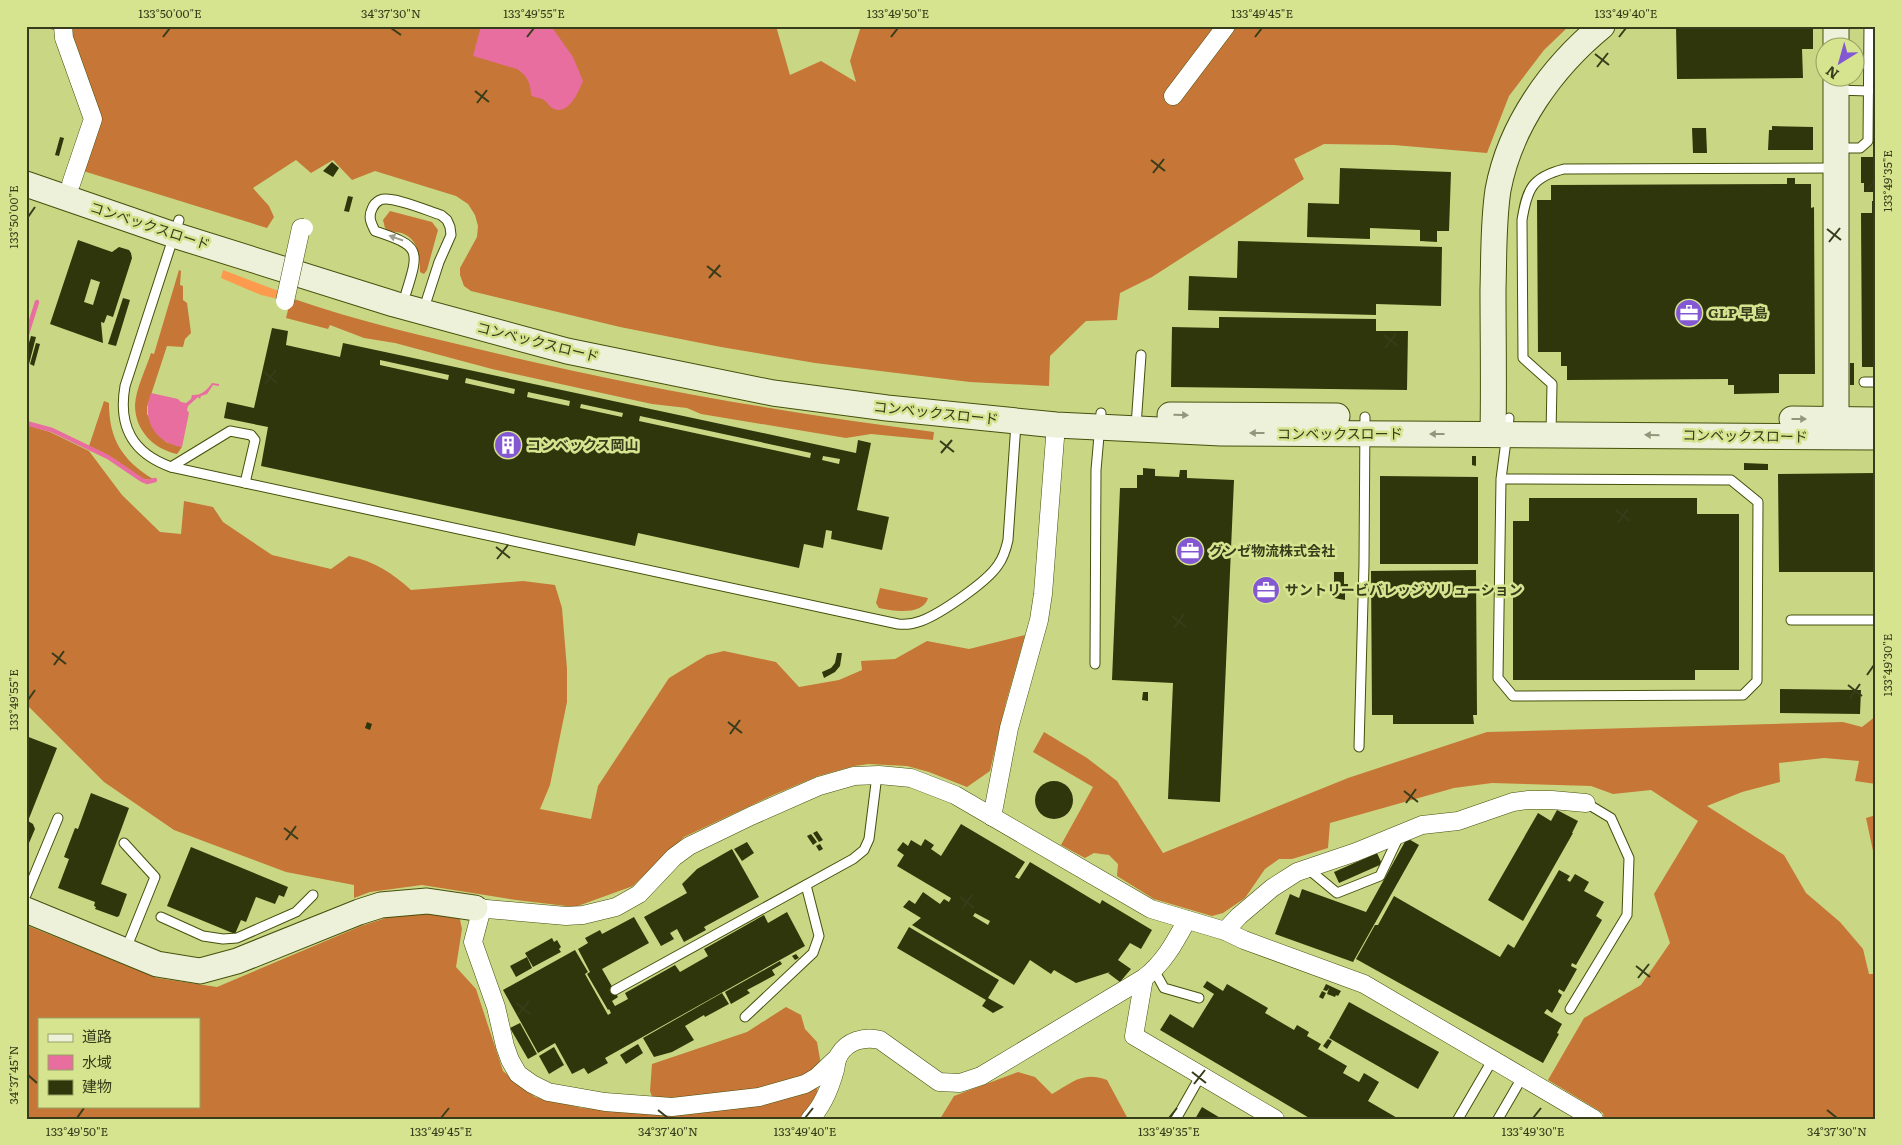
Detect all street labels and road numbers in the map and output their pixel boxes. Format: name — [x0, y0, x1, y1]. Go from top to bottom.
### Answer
street label: コンベックスロード — [87, 196, 213, 254]
street label: コンベックスロード — [475, 316, 602, 366]
street label: コンベックスロード — [873, 395, 1000, 429]
street label: コンベックスロード — [1277, 423, 1403, 443]
street label: コンベックスロード — [1682, 424, 1808, 446]

